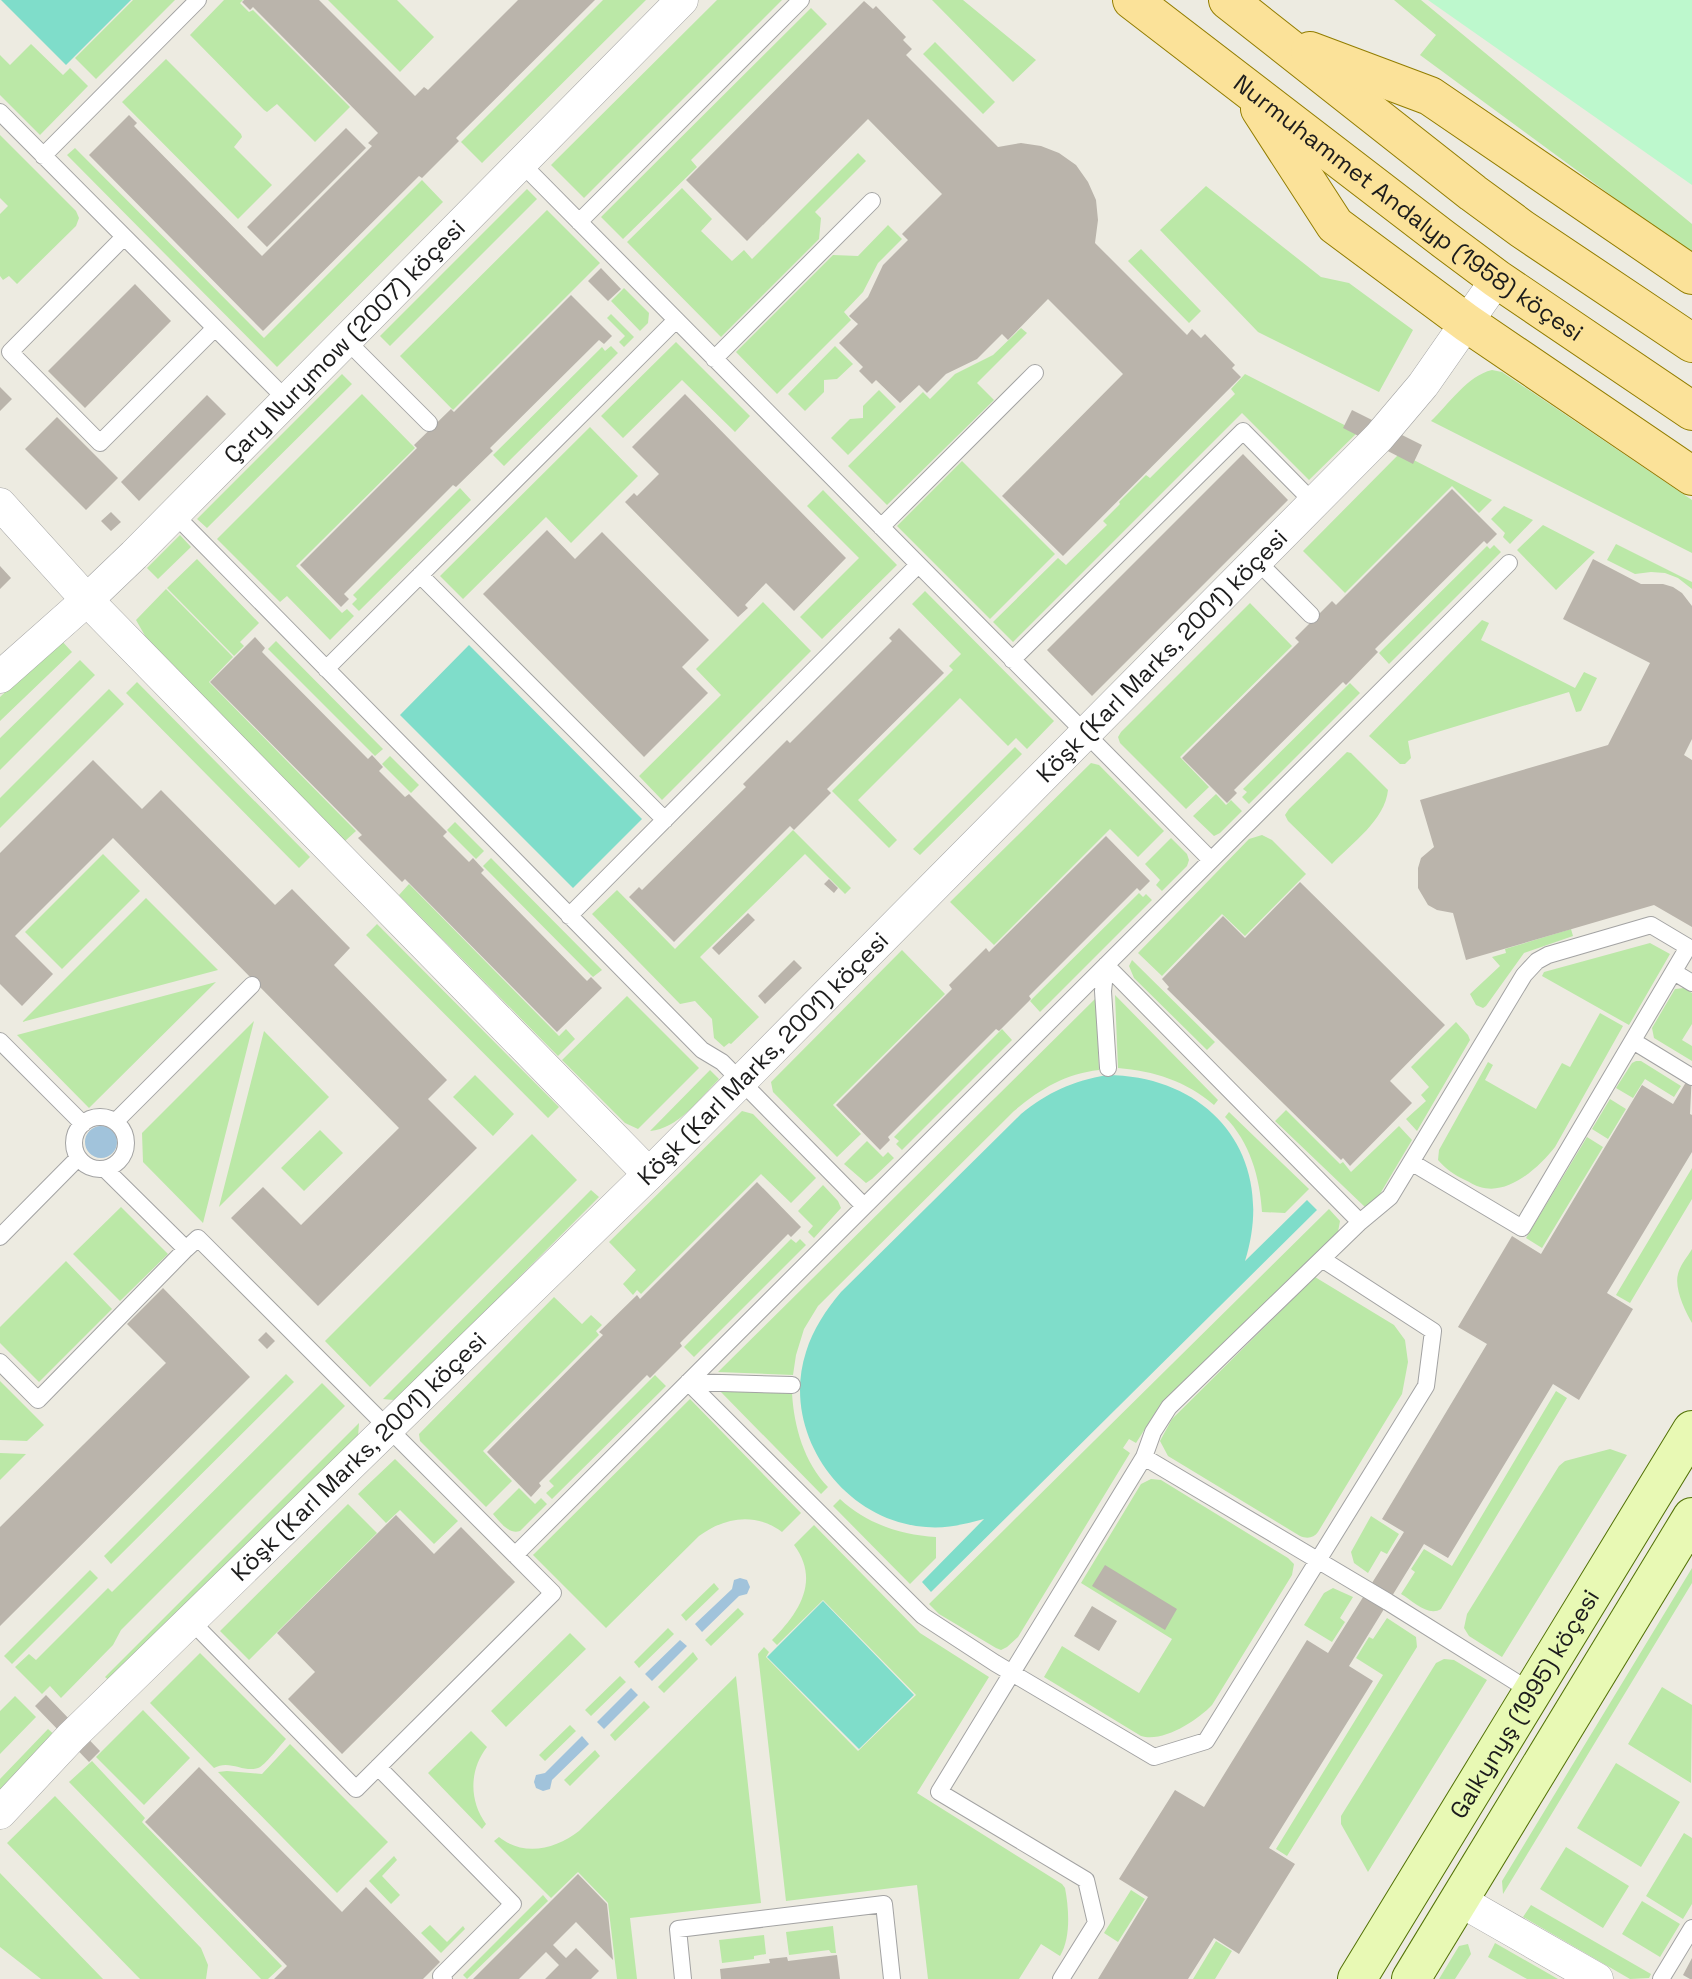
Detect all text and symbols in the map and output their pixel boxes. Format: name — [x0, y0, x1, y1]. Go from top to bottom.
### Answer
street label: Nurmuhammet Andalyp (1958) köçesi — [1227, 68, 1589, 348]
street label: Çary Nurymow (2007) köçesi — [217, 213, 472, 470]
street label: Köşk (Karl Marks, 2001) köçesi — [1029, 522, 1294, 789]
street label: Köşk (Karl Marks, 2001) köçesi — [631, 925, 895, 1192]
street label: Köşk (Karl Marks, 2001) köçesi — [224, 1325, 493, 1587]
street label: Galkynyş (1995) köçesi — [1443, 1584, 1606, 1824]

